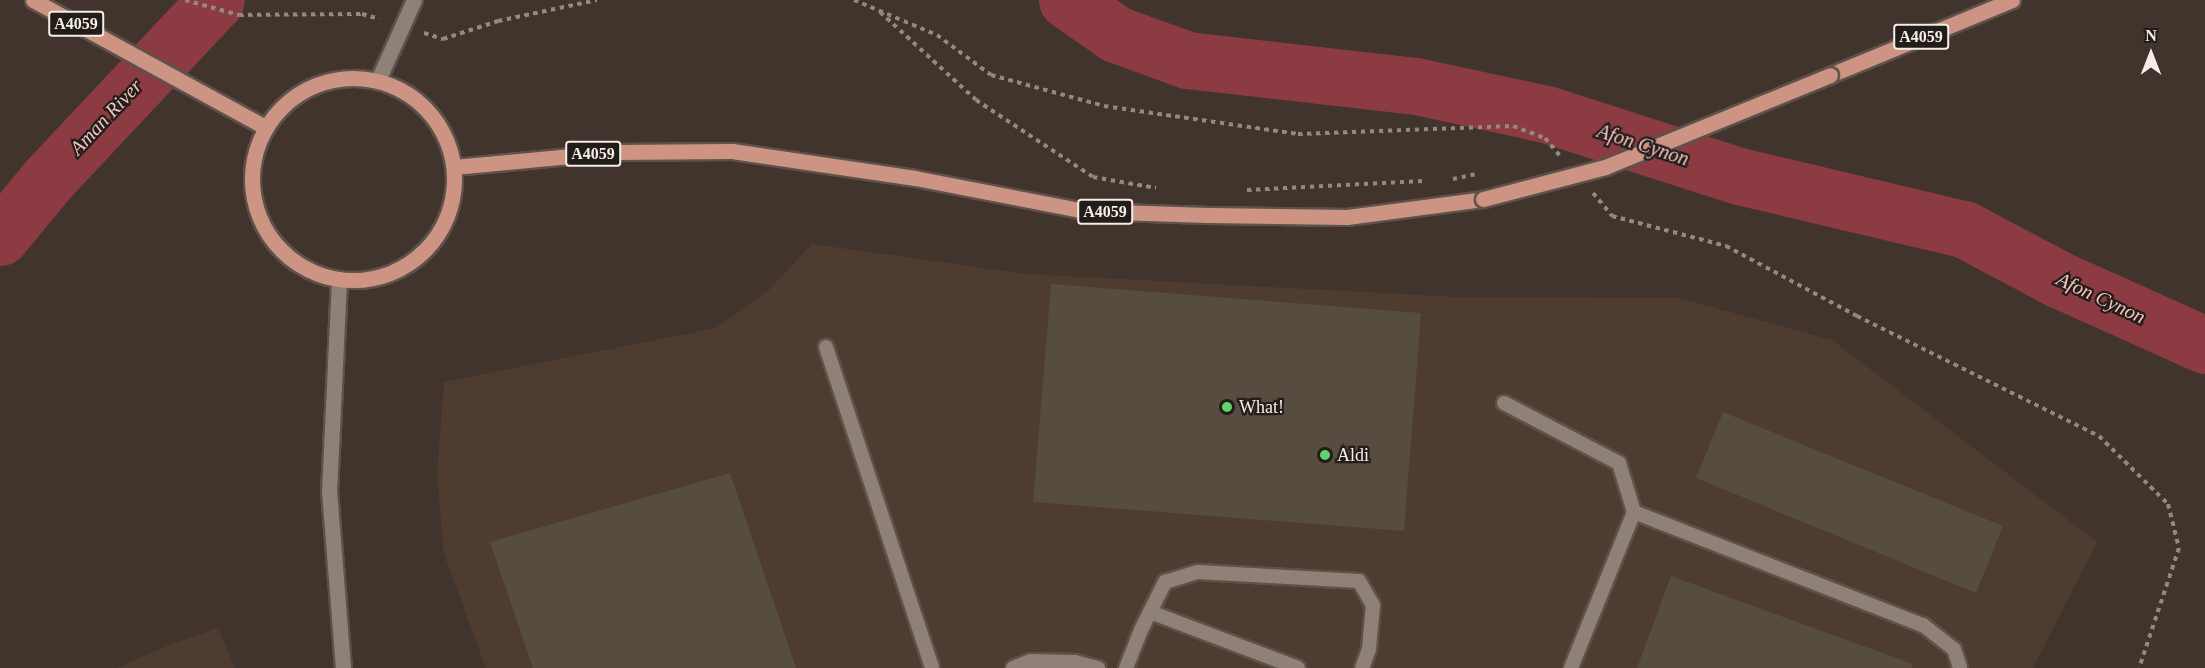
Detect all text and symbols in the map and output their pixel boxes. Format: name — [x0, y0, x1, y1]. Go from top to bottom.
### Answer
road number: A4059 — [48, 11, 104, 37]
road number: A4059 — [1892, 24, 1950, 50]
north arrow — [2121, 24, 2181, 84]
text: N — [2145, 27, 2157, 44]
water label: Aman River — [65, 74, 147, 160]
water label: Afon Cynon — [1594, 119, 1692, 171]
road number: A4059 — [564, 141, 622, 167]
road number: A4059 — [1076, 199, 1134, 225]
water label: Afon Cynon — [2053, 267, 2149, 329]
place label: What! — [1239, 396, 1284, 418]
marker: What! — [1220, 400, 1234, 414]
place label: Aldi — [1337, 444, 1369, 466]
marker: Aldi — [1318, 448, 1332, 462]

